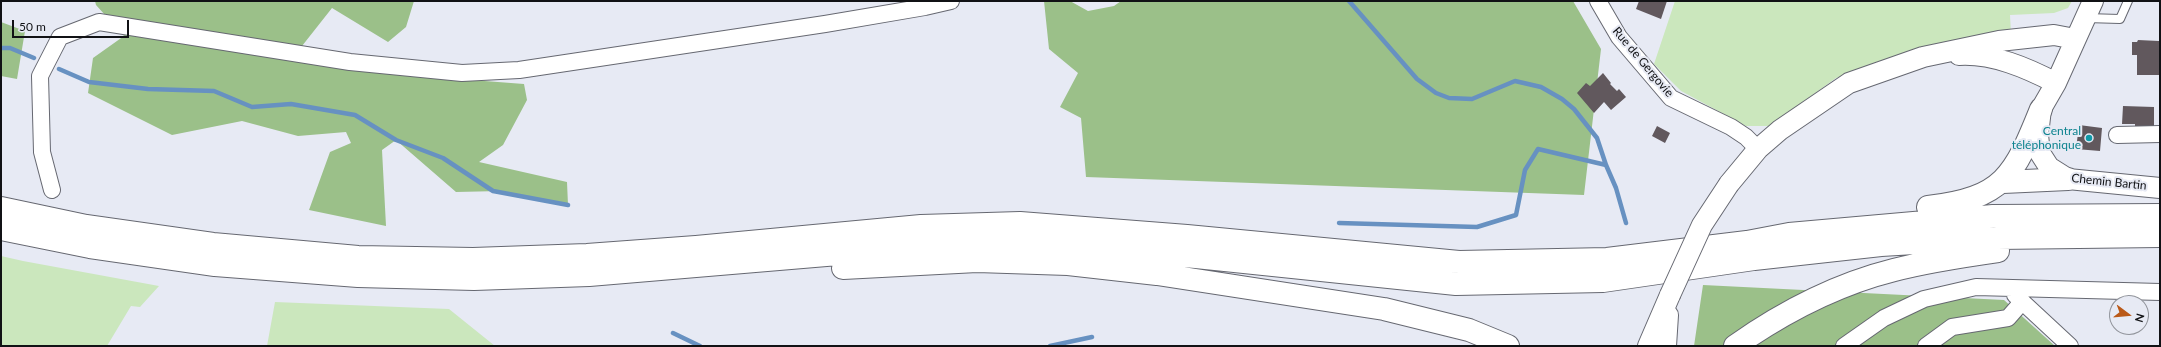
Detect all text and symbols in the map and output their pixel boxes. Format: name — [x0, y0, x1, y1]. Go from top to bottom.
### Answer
scale bar — [14, 12, 131, 38]
text: 50 m — [19, 19, 46, 34]
street label: Rue de Gergovie — [1610, 24, 1676, 100]
place label: Central téléphonique — [2012, 124, 2081, 152]
marker: Central téléphonique — [2084, 133, 2094, 143]
street label: Chemin Bartin — [2071, 171, 2147, 193]
north arrow — [2109, 295, 2149, 335]
text: N — [2133, 312, 2147, 324]

